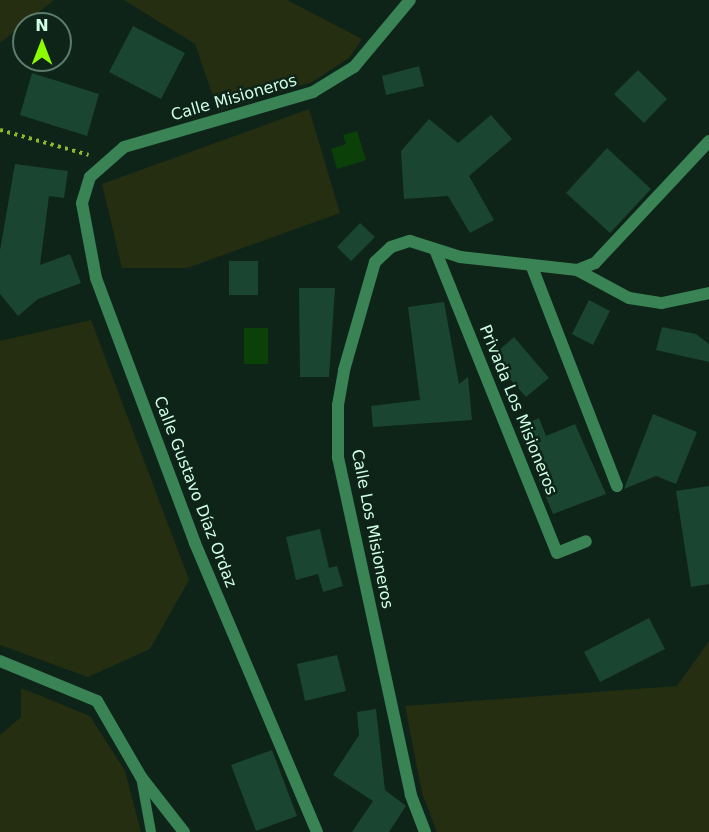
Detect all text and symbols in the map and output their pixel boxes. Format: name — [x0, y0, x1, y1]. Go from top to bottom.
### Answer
north arrow — [12, 12, 72, 72]
text: N — [35, 16, 49, 35]
street label: Calle Misioneros — [169, 71, 299, 125]
street label: Privada Los Misioneros — [475, 322, 561, 498]
street label: Calle Gustavo Díaz Ordaz — [150, 394, 240, 590]
street label: Calle Los Misioneros — [347, 448, 397, 610]

